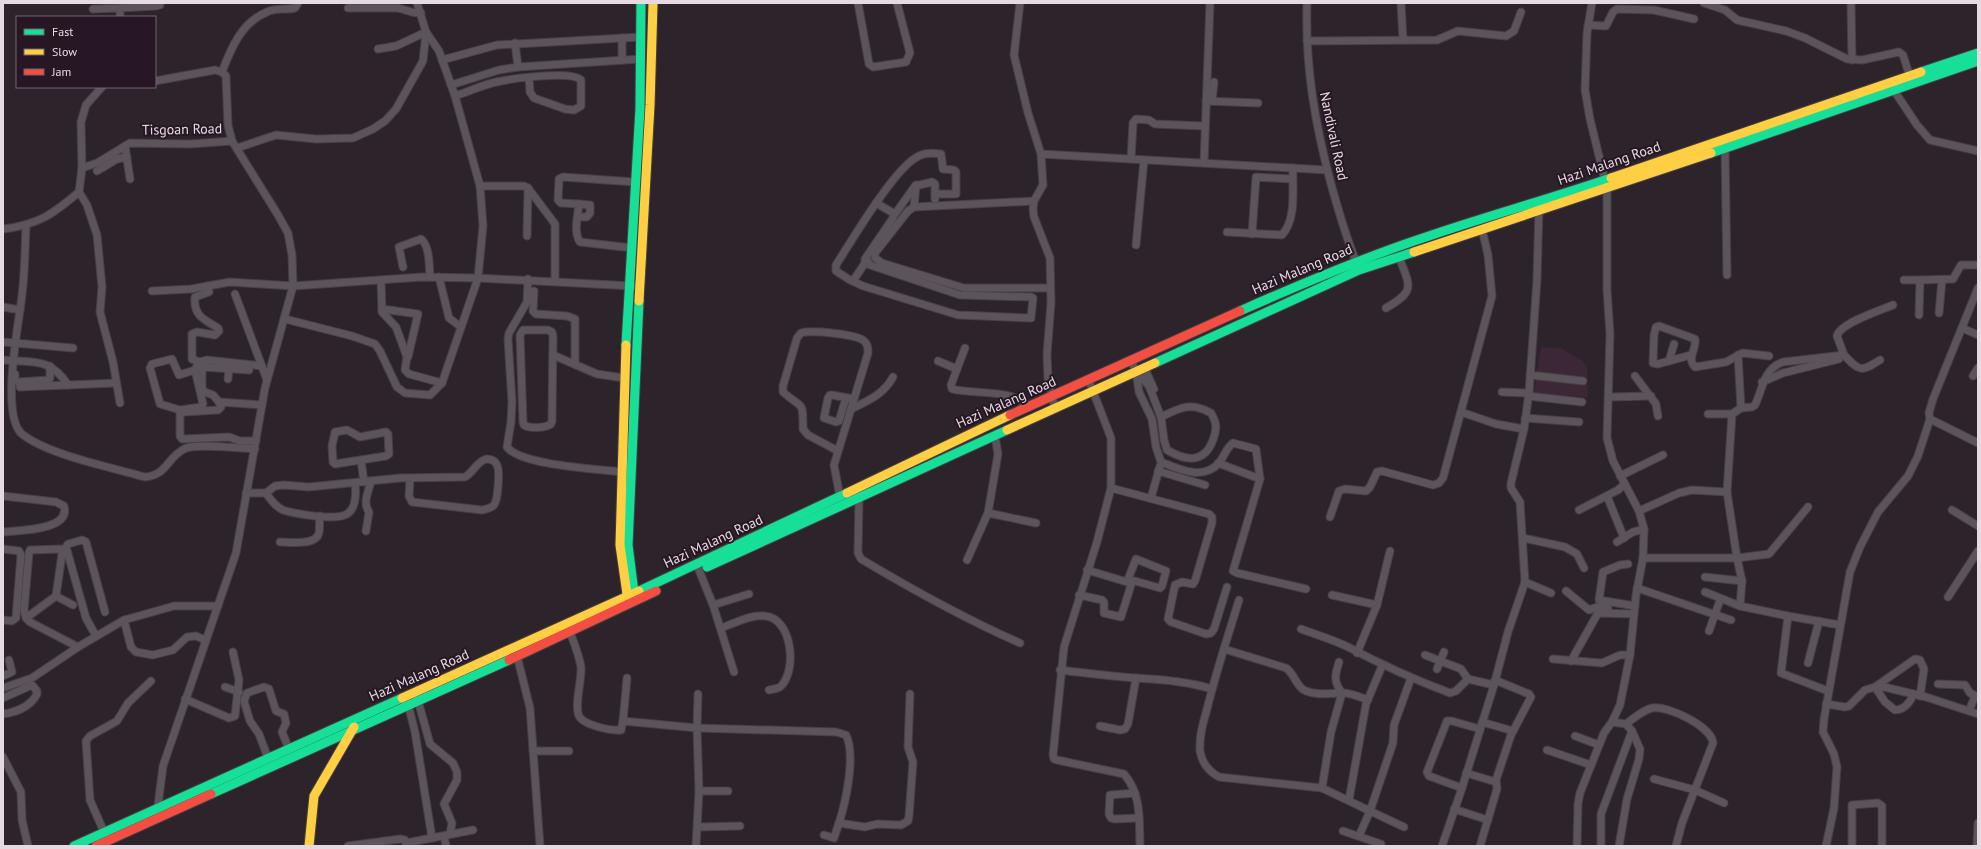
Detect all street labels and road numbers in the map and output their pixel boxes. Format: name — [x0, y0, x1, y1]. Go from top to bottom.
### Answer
street label: Nandivali Road — [1316, 90, 1352, 182]
street label: Tisgoan Road — [142, 119, 222, 139]
street label: Hazi Malang Road — [1555, 137, 1663, 189]
street label: Hazi Malang Road — [1249, 240, 1355, 298]
street label: Hazi Malang Road — [953, 372, 1059, 432]
street label: Hazi Malang Road — [660, 510, 766, 572]
street label: Hazi Malang Road — [366, 645, 472, 705]

